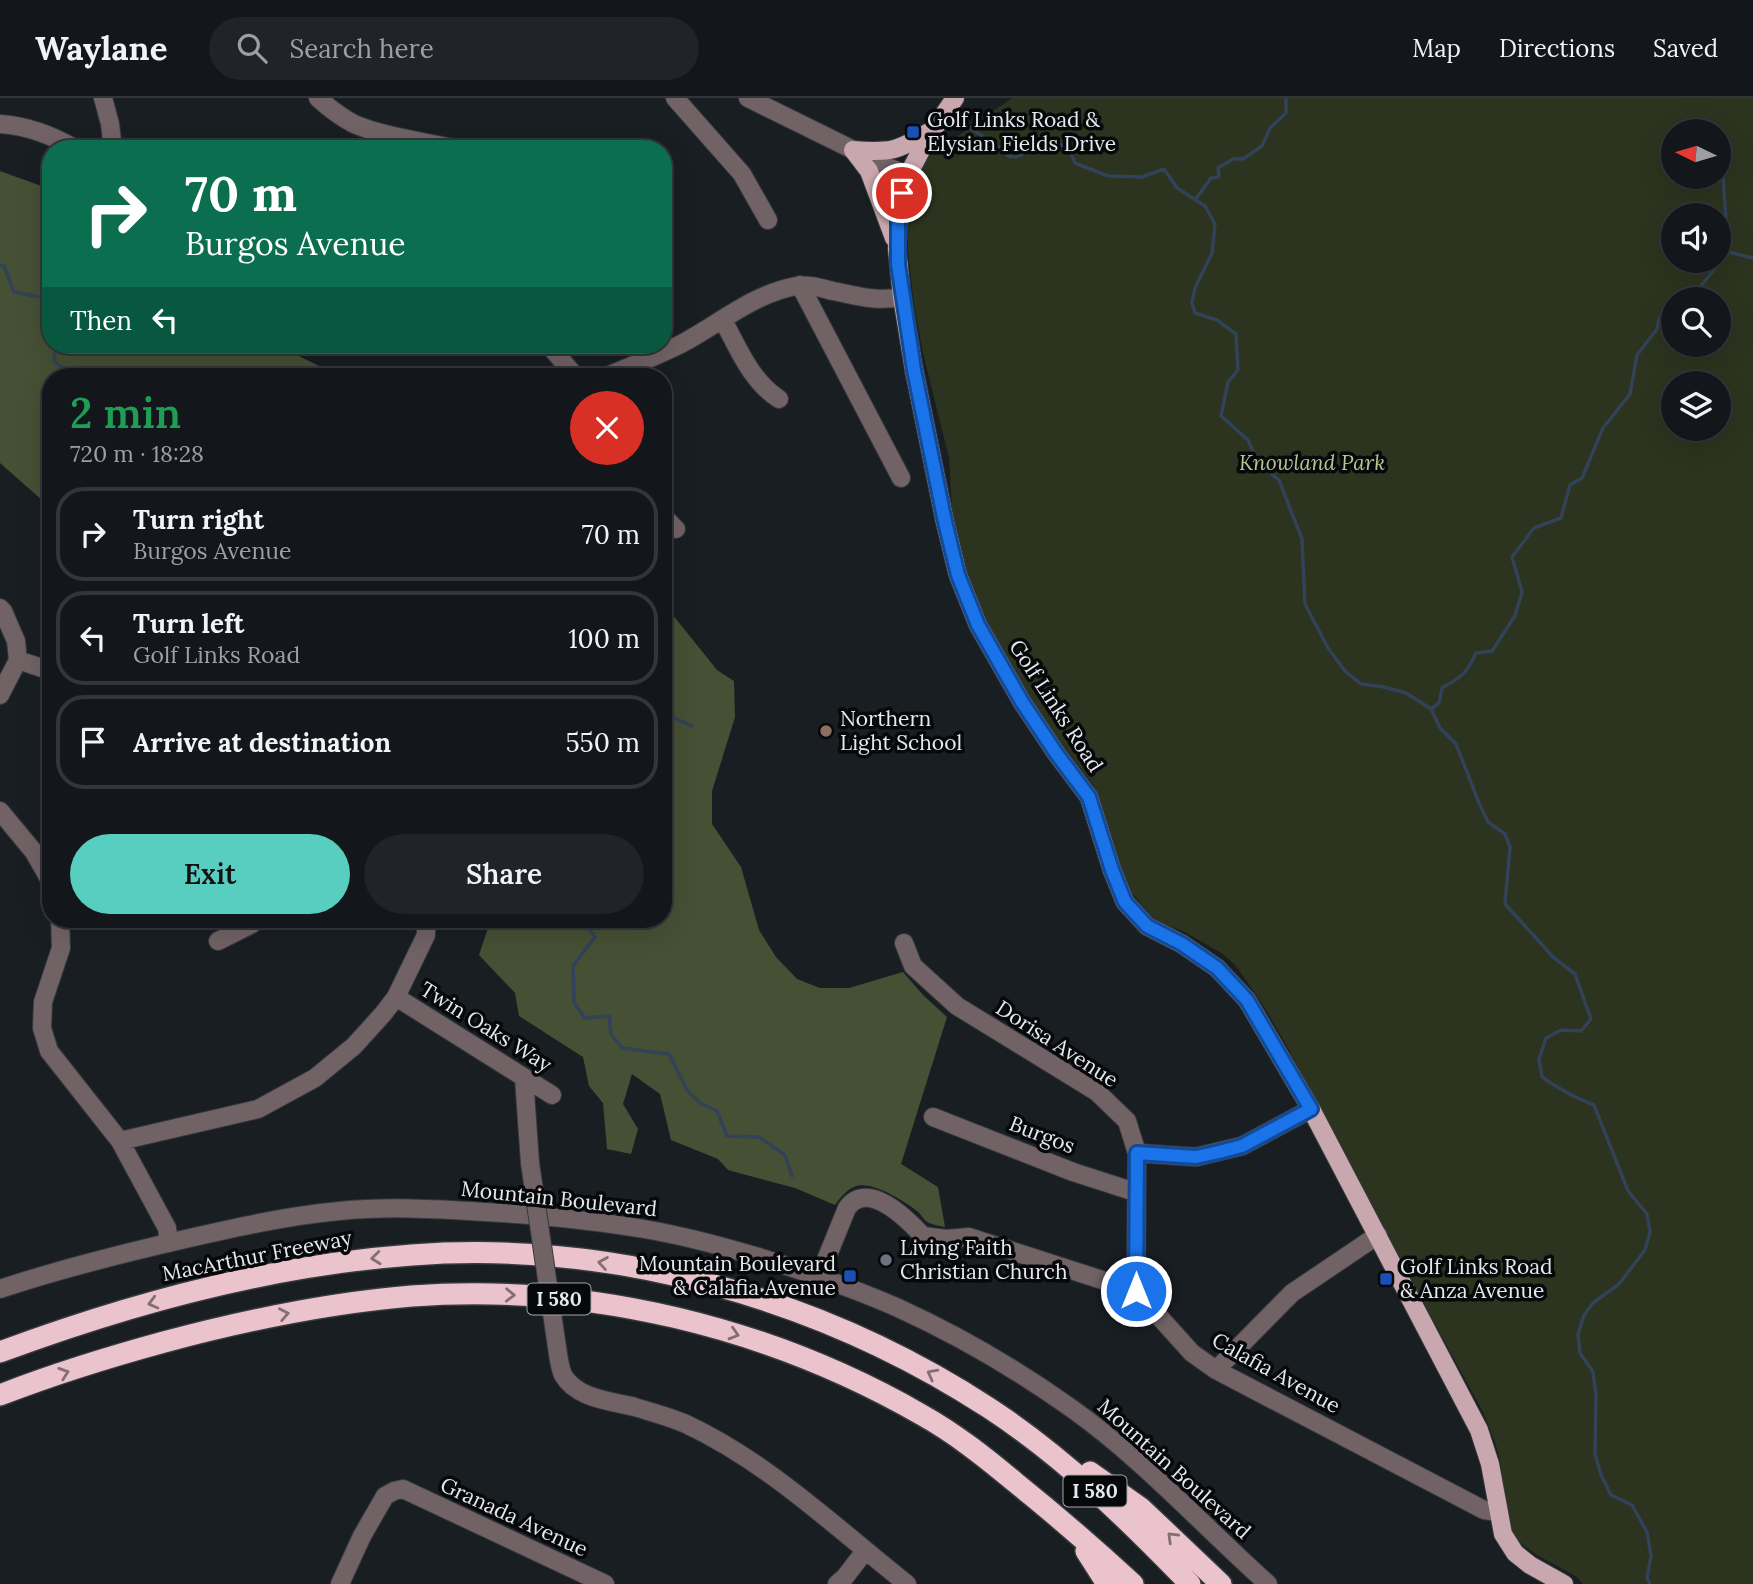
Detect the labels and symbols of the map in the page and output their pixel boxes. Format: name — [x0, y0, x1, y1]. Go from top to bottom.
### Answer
place label: Golf Links Road & Elysian Fields Drive — [927, 106, 1116, 157]
north arrow — [1661, 119, 1731, 189]
marker: Golf Links Road & Elysian Fields Drive — [905, 124, 921, 140]
pin — [872, 163, 932, 223]
park label: Knowland Park — [1239, 449, 1385, 476]
street label: Golf Links Road — [1004, 634, 1109, 777]
place label: Northern Light School — [840, 705, 962, 756]
marker: Northern Light School — [818, 723, 834, 739]
street label: Twin Oaks Way — [415, 975, 557, 1078]
street label: Dorisa Avenue — [991, 994, 1123, 1093]
street label: Burgos — [1006, 1110, 1079, 1159]
street label: Mountain Boulevard — [460, 1175, 659, 1222]
street label: MacArthur Freeway — [160, 1224, 354, 1287]
place label: Living Faith Christian Church — [900, 1234, 1068, 1285]
one-way arrow — [370, 1250, 381, 1265]
place label: Mountain Boulevard & Calafia Avenue — [639, 1250, 836, 1301]
marker: Living Faith Christian Church — [878, 1252, 894, 1268]
place label: Golf Links Road & Anza Avenue — [1400, 1253, 1553, 1304]
position arrow — [1099, 1254, 1173, 1328]
one-way arrow — [597, 1255, 609, 1270]
marker: Mountain Boulevard & Calafia Avenue — [842, 1268, 858, 1284]
marker: Golf Links Road & Anza Avenue — [1378, 1271, 1394, 1287]
road number: I 580 — [528, 1284, 590, 1315]
one-way arrow — [505, 1287, 516, 1303]
one-way arrow — [147, 1294, 159, 1309]
one-way arrow — [278, 1307, 290, 1322]
one-way arrow — [727, 1325, 739, 1340]
street label: Calafia Avenue — [1207, 1326, 1345, 1419]
one-way arrow — [58, 1366, 70, 1381]
one-way arrow — [927, 1369, 939, 1382]
street label: Mountain Boulevard — [1092, 1393, 1257, 1545]
street label: Granada Avenue — [436, 1471, 592, 1562]
road number: I 580 — [1064, 1476, 1126, 1506]
one-way arrow — [1167, 1532, 1180, 1545]

